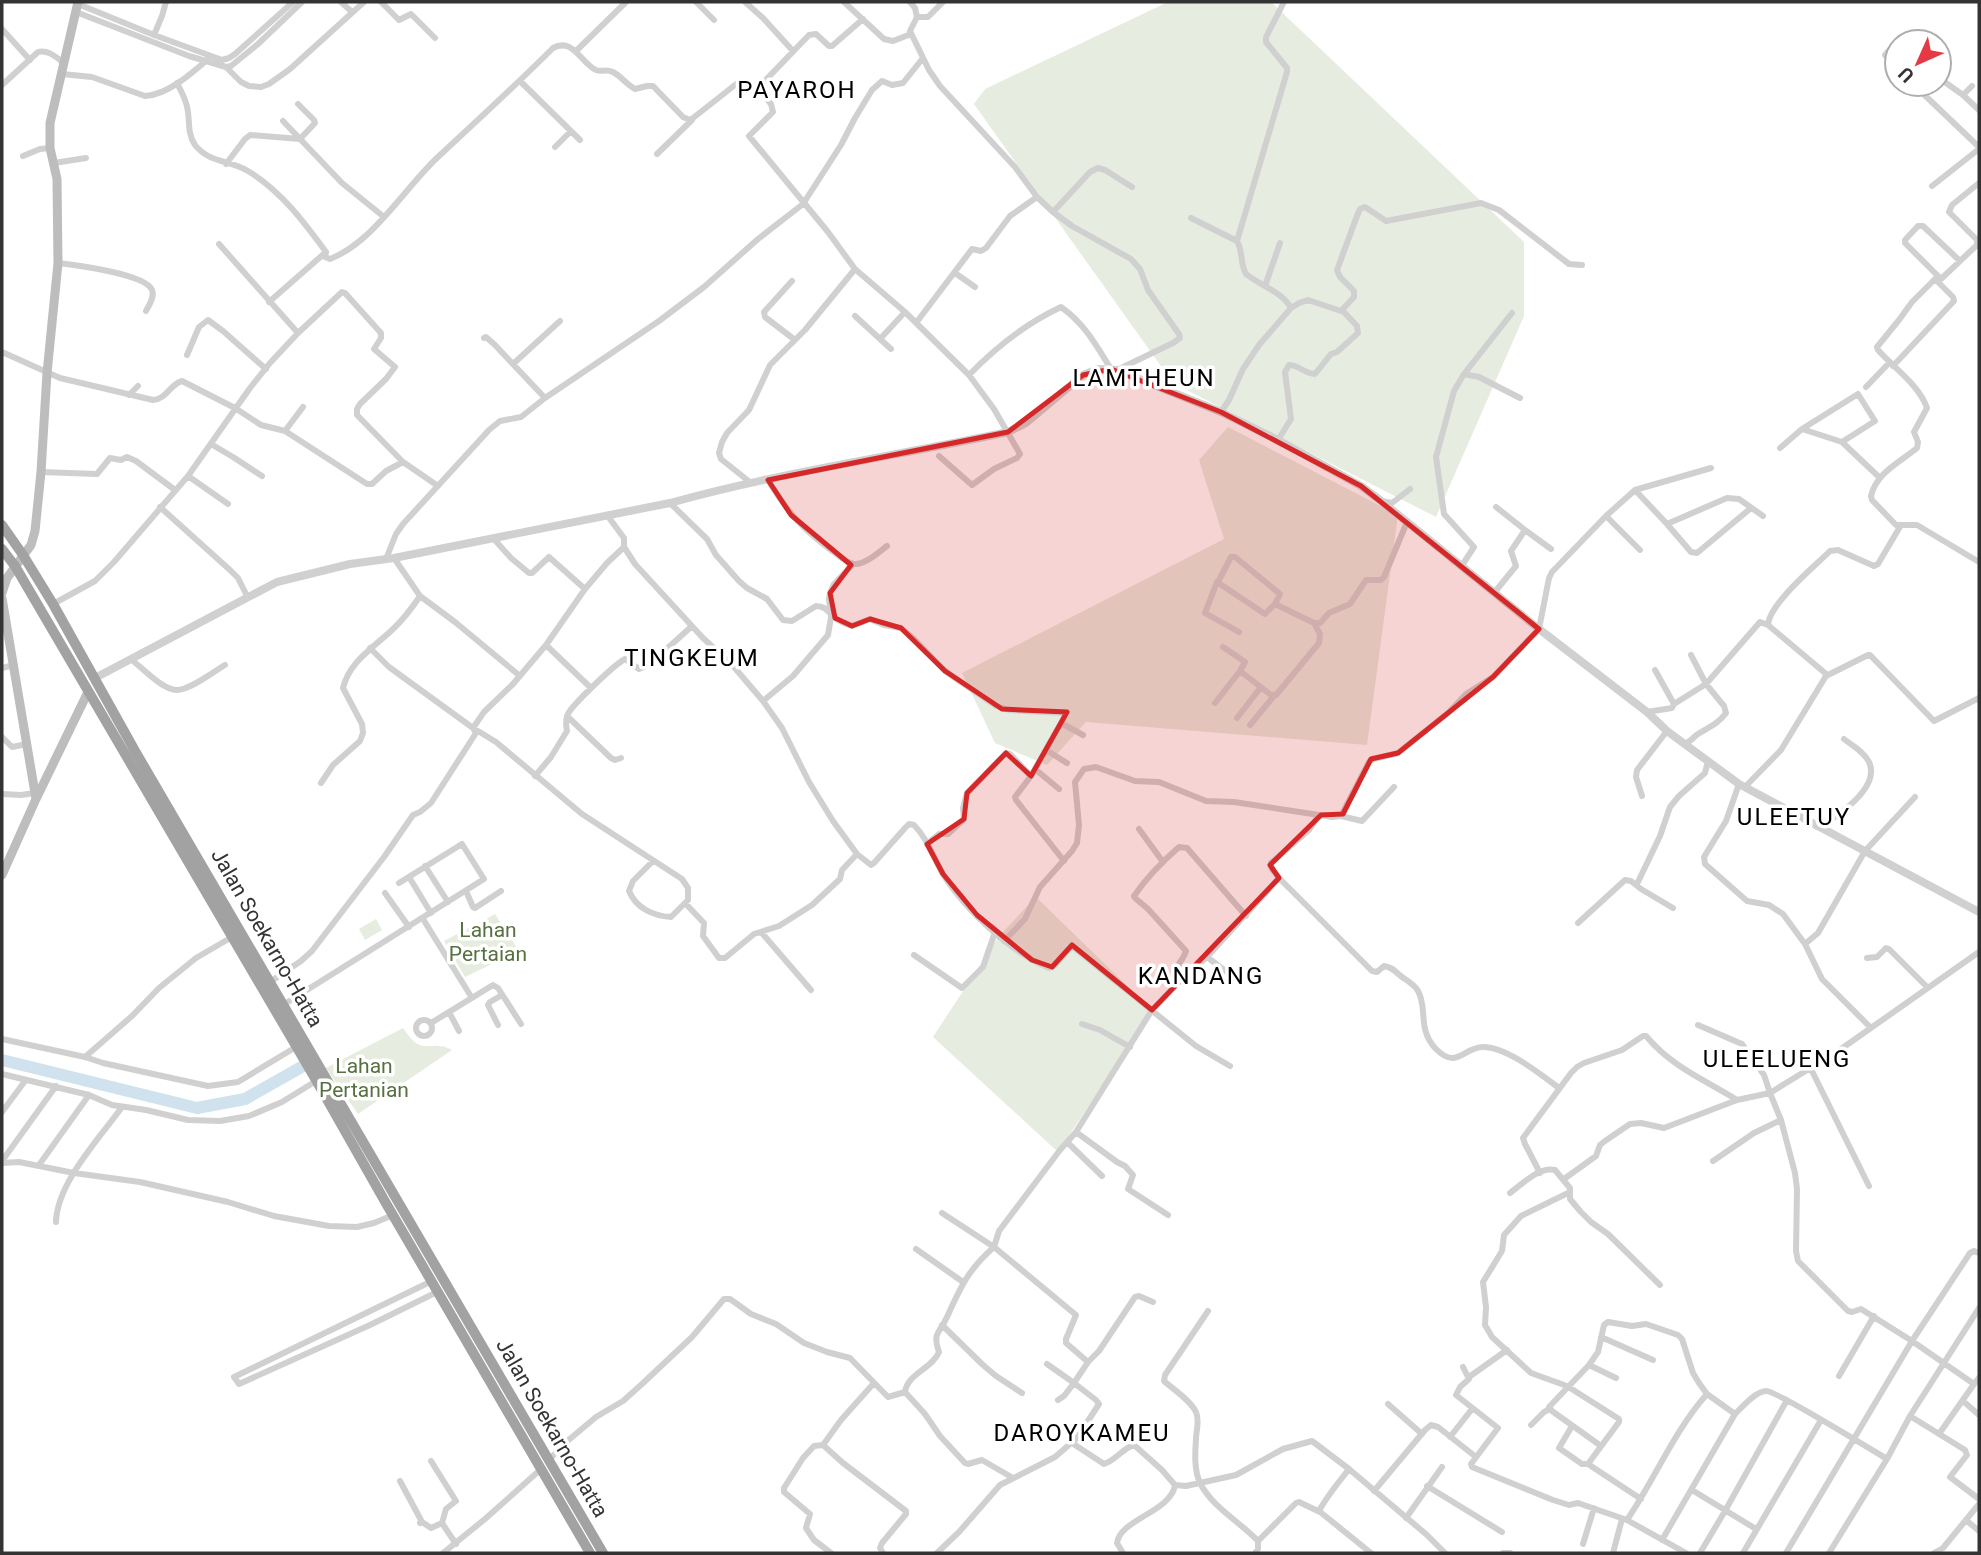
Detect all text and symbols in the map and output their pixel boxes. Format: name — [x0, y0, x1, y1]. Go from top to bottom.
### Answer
north arrow — [1883, 28, 1953, 98]
text: U — [1894, 62, 1919, 87]
district label: PAYAROH — [737, 76, 857, 104]
district label: LAMTHEUN — [1072, 364, 1216, 392]
district label: TINGKEUM — [624, 644, 760, 672]
district label: ULEETUY — [1737, 803, 1851, 831]
street label: Jalan Soekarno-Hatta — [206, 845, 328, 1031]
park label: Lahan Pertaian — [449, 918, 527, 966]
district label: KANDANG — [1138, 962, 1264, 990]
district label: ULEELUENG — [1703, 1045, 1851, 1073]
park label: Lahan Pertanian — [319, 1054, 409, 1102]
street label: Jalan Soekarno-Hatta — [491, 1335, 613, 1521]
district label: DAROYKAMEU — [993, 1419, 1171, 1447]

